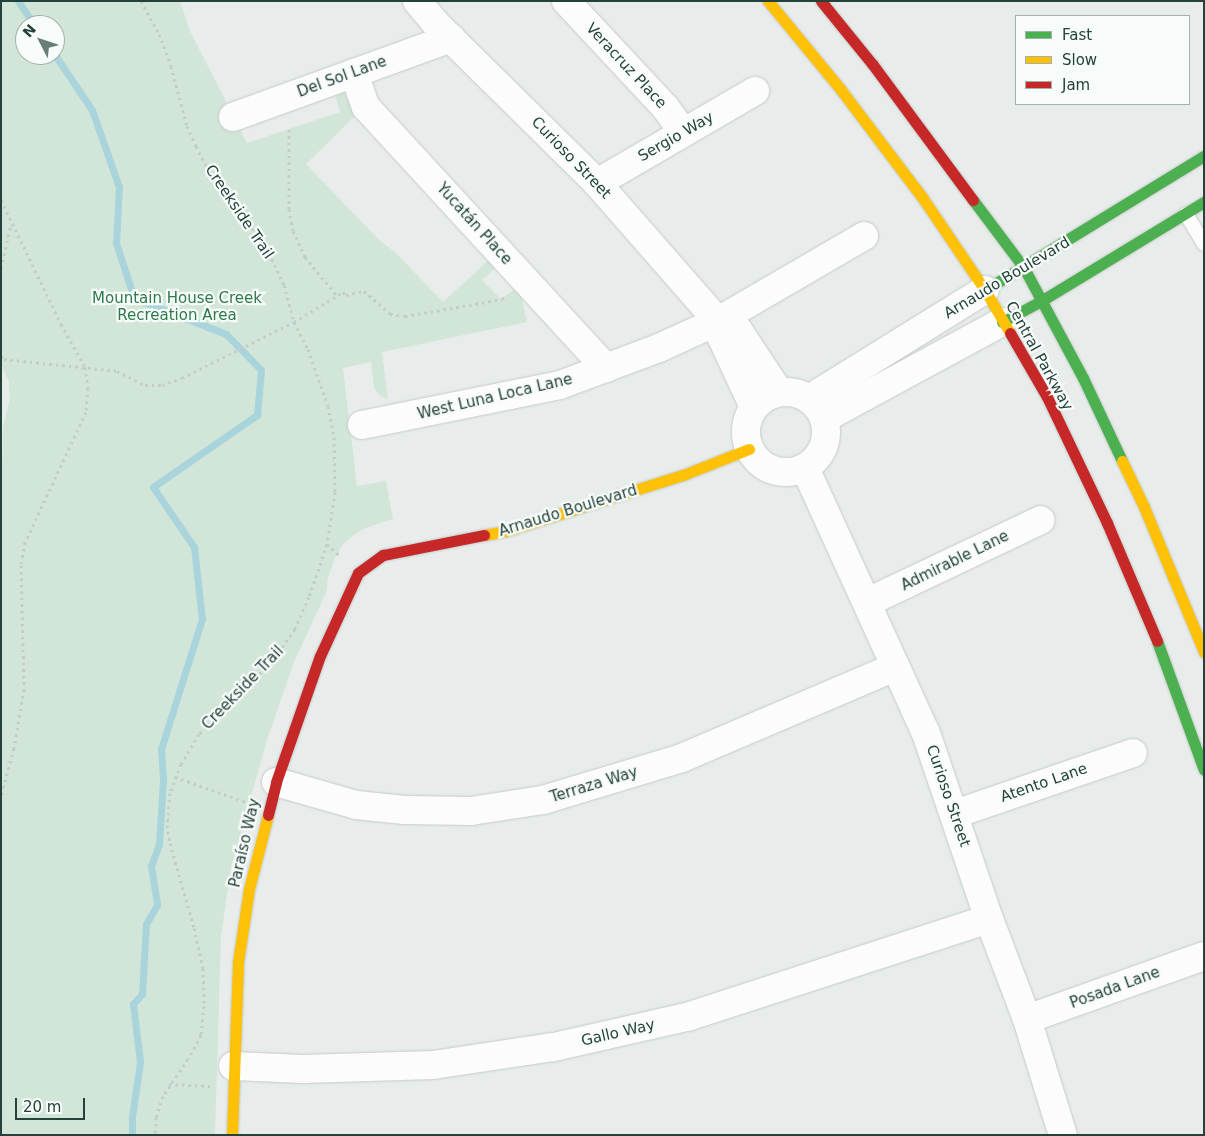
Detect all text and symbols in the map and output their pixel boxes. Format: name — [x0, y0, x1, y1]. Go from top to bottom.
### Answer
north arrow — [15, 15, 65, 65]
legend — [1015, 15, 1190, 105]
street label: Veracruz Place — [582, 20, 670, 112]
text: N — [20, 21, 39, 40]
text: Fast — [1062, 26, 1092, 44]
text: Slow — [1062, 51, 1097, 69]
street label: Del Sol Lane — [295, 53, 389, 101]
text: Jam — [1062, 76, 1090, 94]
street label: Sergio Way — [635, 108, 717, 166]
street label: Curioso Street — [527, 113, 615, 203]
street label: Creekside Trail — [201, 162, 277, 262]
street label: Yucatán Place — [433, 179, 515, 269]
street label: Arnaudo Boulevard — [941, 233, 1073, 323]
park label: Mountain House Creek Recreation Area — [92, 289, 262, 324]
street label: Central Parkway — [1002, 298, 1076, 414]
street label: West Luna Loca Lane — [416, 370, 574, 424]
street label: Arnaudo Boulevard — [497, 481, 639, 541]
street label: Admirable Lane — [898, 527, 1012, 595]
street label: Creekside Trail — [198, 642, 288, 734]
street label: Curioso Street — [922, 743, 974, 849]
street label: Atento Lane — [998, 760, 1090, 806]
street label: Terraza Way — [548, 763, 640, 807]
street label: Paraíso Way — [226, 797, 264, 889]
street label: Posada Lane — [1068, 963, 1162, 1013]
street label: Gallo Way — [579, 1016, 657, 1050]
scale bar — [18, 1088, 88, 1120]
text: 20 m — [23, 1098, 61, 1116]

